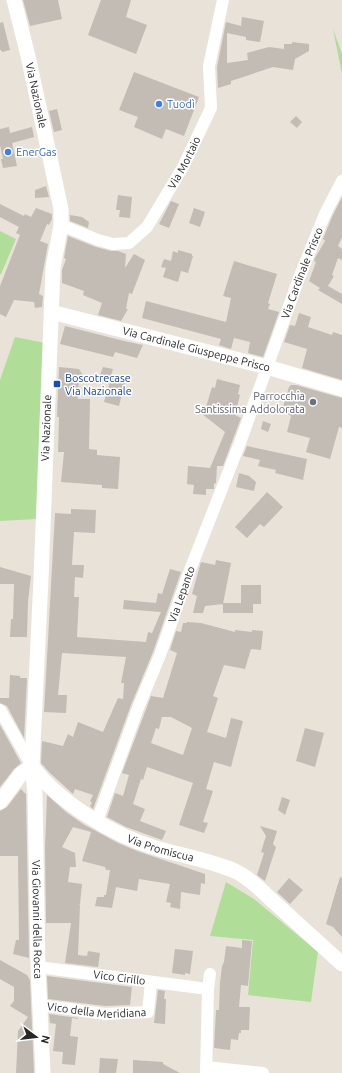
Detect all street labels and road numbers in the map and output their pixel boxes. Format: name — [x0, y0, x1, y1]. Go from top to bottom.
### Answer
street label: Via Nazionale — [24, 61, 49, 129]
street label: Via Mortaio — [165, 134, 203, 191]
street label: Via Cardinale Prisco — [279, 226, 325, 321]
street label: Via Cardinale Giuspeppe Prisco — [121, 324, 272, 374]
street label: Via Nazionale — [39, 394, 53, 462]
street label: Via Lepanto — [166, 564, 197, 624]
street label: Via Promiscua — [125, 832, 195, 864]
street label: Via Giovanni della Rocca — [30, 860, 45, 979]
street label: Vico Cirillo — [92, 968, 146, 987]
street label: Vico della Meridiana — [46, 1000, 147, 1020]

